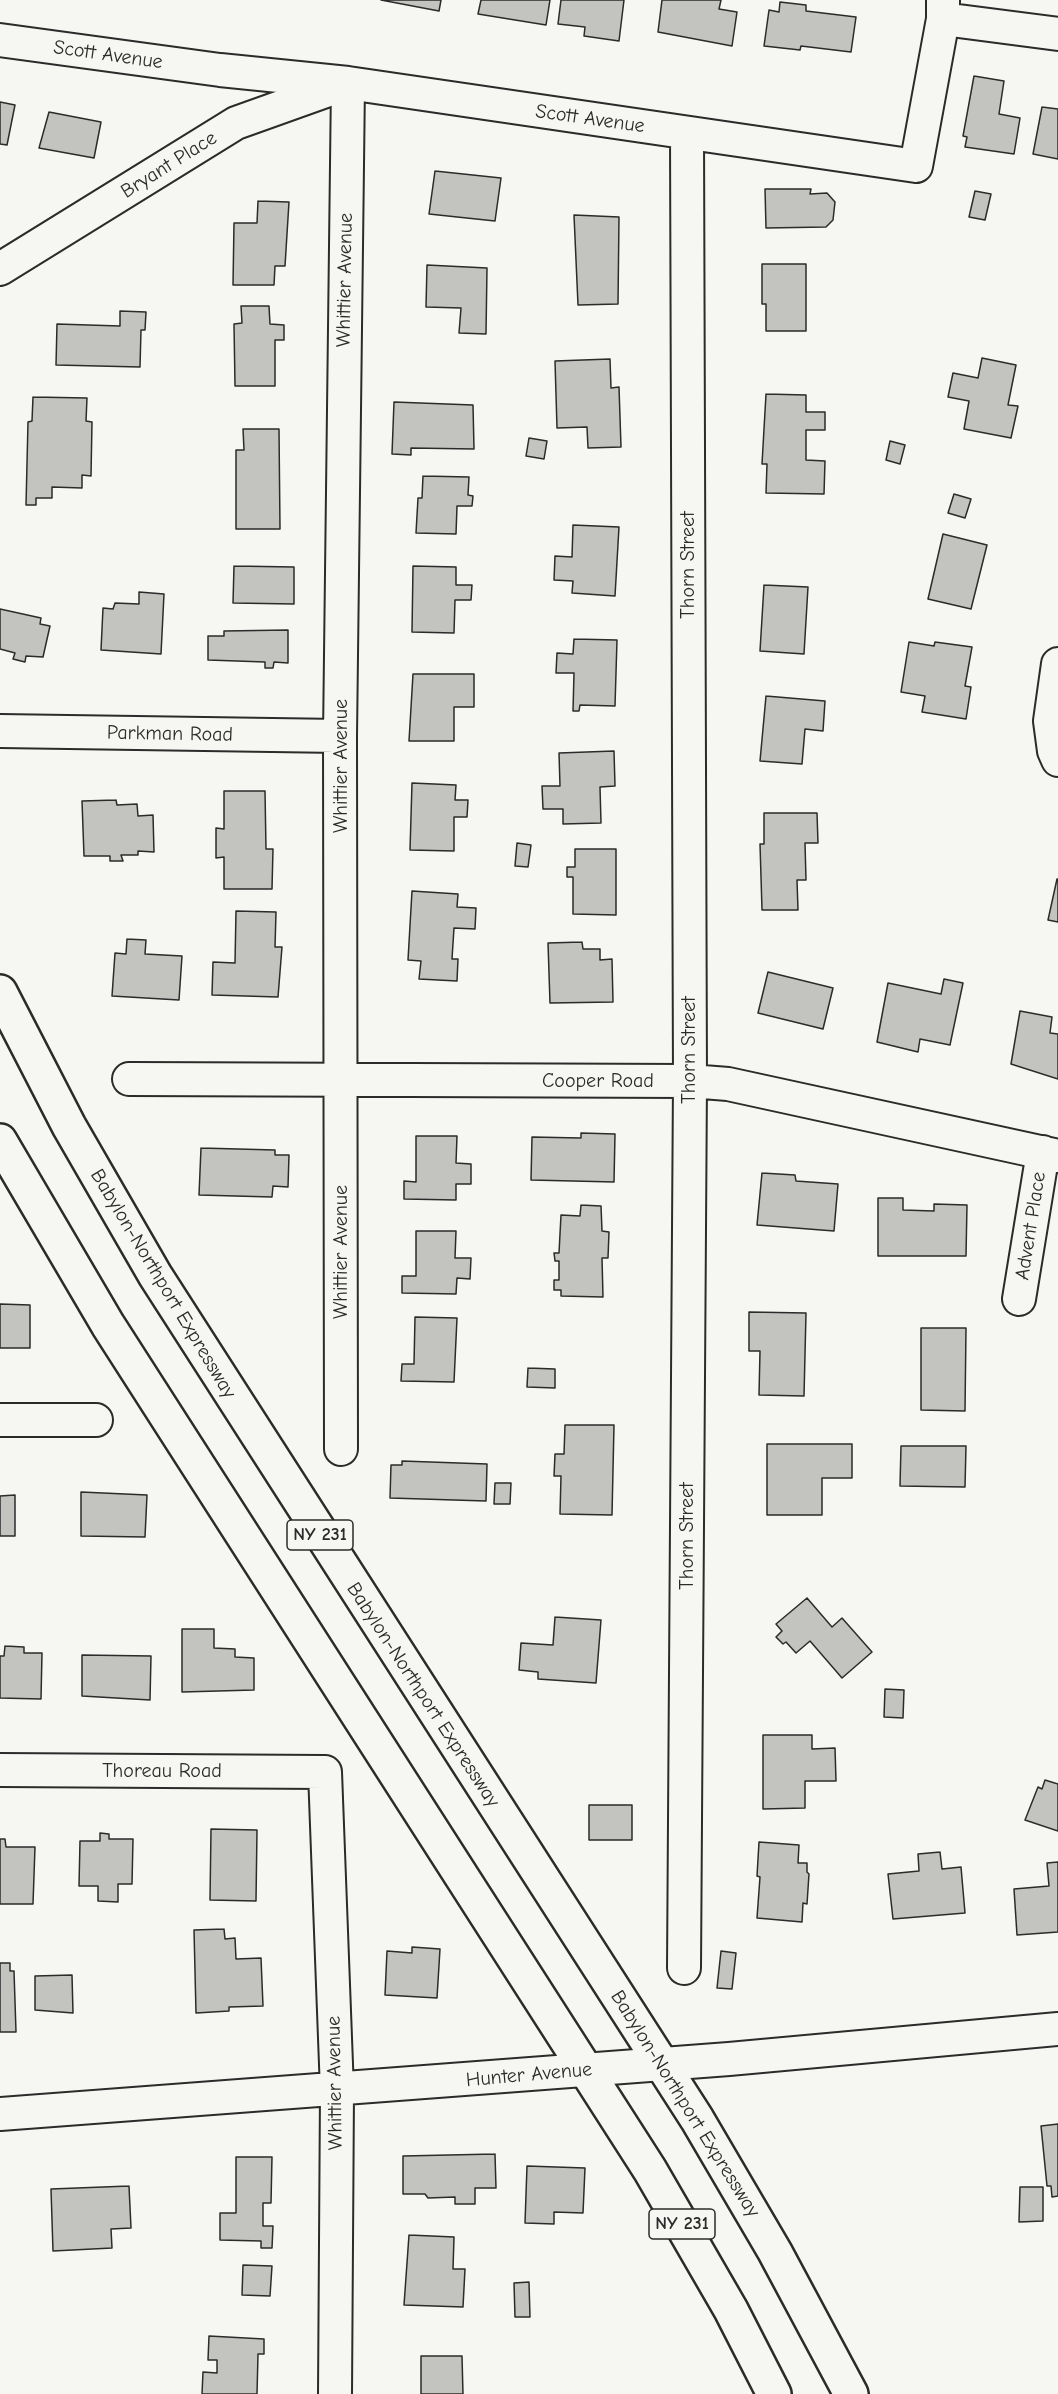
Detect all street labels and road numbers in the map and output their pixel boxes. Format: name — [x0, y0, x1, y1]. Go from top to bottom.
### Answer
street label: Scott Avenue — [52, 35, 164, 75]
street label: Scott Avenue — [534, 99, 646, 139]
street label: Bryant Place — [117, 126, 221, 204]
street label: Whittier Avenue — [332, 213, 358, 347]
street label: Thorn Street — [676, 511, 700, 619]
street label: Whittier Avenue — [329, 699, 353, 833]
street label: Parkman Road — [107, 721, 233, 747]
street label: Thorn Street — [677, 996, 701, 1104]
street label: Cooper Road — [542, 1069, 654, 1093]
street label: Babylon-Northport Expressway — [85, 1165, 241, 1403]
street label: Advent Place — [1011, 1170, 1051, 1282]
street label: Whittier Avenue — [329, 1185, 353, 1319]
street label: Thorn Street — [675, 1482, 699, 1590]
road number: NY 231 — [287, 1520, 353, 1550]
street label: Babylon-Northport Expressway — [341, 1578, 505, 1812]
street label: Thoreau Road — [102, 1759, 222, 1783]
street label: Babylon-Northport Expressway — [605, 1986, 765, 2222]
street label: Whittier Avenue — [322, 2016, 348, 2150]
street label: Hunter Avenue — [465, 2058, 593, 2092]
road number: NY 231 — [649, 2209, 715, 2239]

